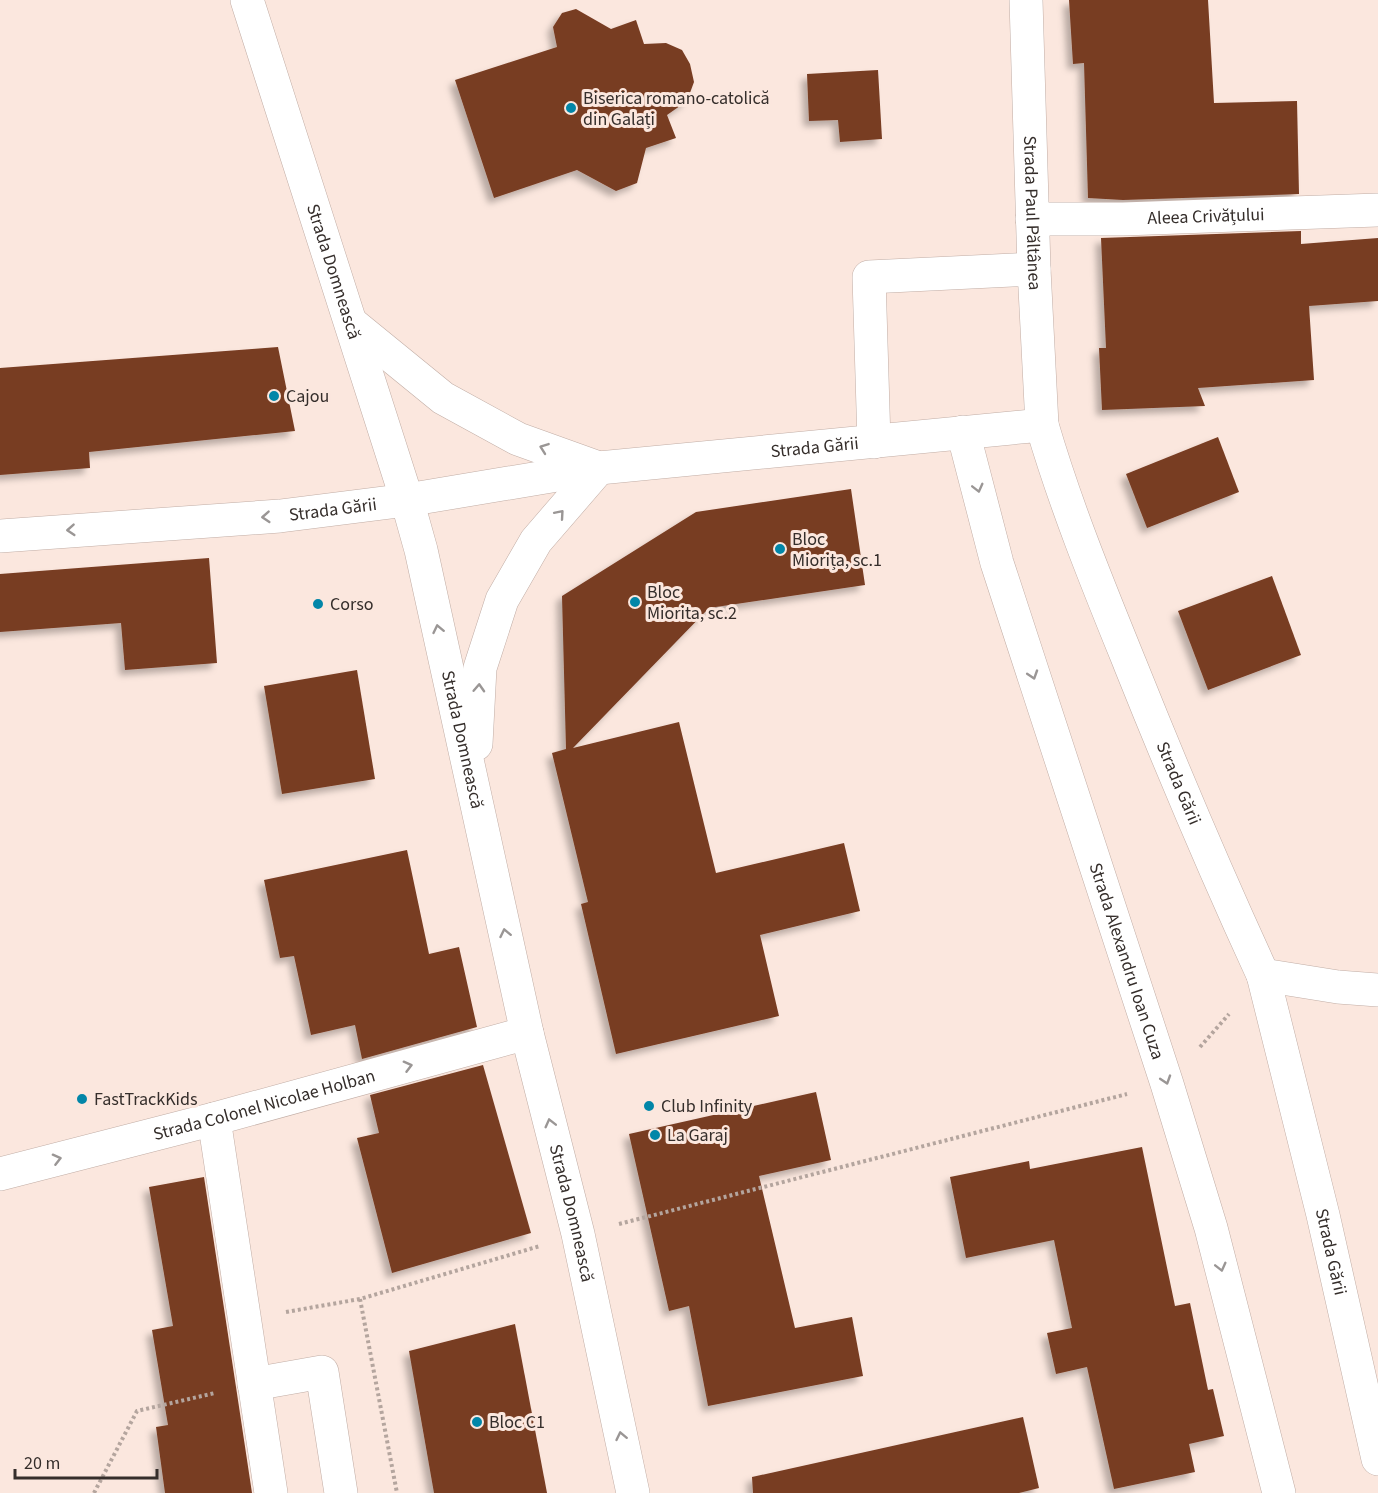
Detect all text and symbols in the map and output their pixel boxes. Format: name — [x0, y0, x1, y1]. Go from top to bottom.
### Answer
place label: Biserica romano-catolică din Galați — [583, 86, 770, 132]
marker: Biserica romano-catolică din Galați — [564, 101, 578, 115]
street label: Strada Paul Păltânea — [1018, 135, 1048, 291]
street label: Strada Domnească — [300, 201, 367, 342]
street label: Aleea Crivățului — [1147, 202, 1265, 231]
place label: Cajou — [286, 384, 329, 409]
marker: Cajou — [267, 389, 281, 403]
street label: Strada Gării — [770, 430, 860, 464]
one-way arrow — [540, 443, 550, 456]
one-way arrow — [970, 483, 983, 493]
street label: Strada Gării — [288, 491, 378, 527]
one-way arrow — [262, 510, 271, 523]
one-way arrow — [552, 510, 563, 521]
one-way arrow — [67, 523, 76, 536]
place label: Bloc Miorița, sc.1 — [792, 527, 882, 573]
marker: Bloc Miorița, sc.1 — [773, 542, 787, 556]
place label: Bloc Miorita, sc.2 — [647, 580, 737, 626]
place label: Corso — [330, 592, 374, 617]
marker: Bloc Miorita, sc.2 — [628, 595, 642, 609]
marker: Corso — [311, 597, 325, 611]
one-way arrow — [432, 624, 445, 634]
street label: Strada Domnească — [435, 668, 490, 811]
one-way arrow — [1026, 669, 1039, 680]
one-way arrow — [472, 683, 485, 692]
street label: Strada Gării — [1150, 738, 1207, 829]
street label: Strada Alexandru Ioan Cuza — [1083, 859, 1171, 1063]
one-way arrow — [500, 928, 513, 938]
one-way arrow — [402, 1061, 412, 1073]
street label: Strada Colonel Nicolae Holban — [150, 1063, 378, 1147]
one-way arrow — [1159, 1074, 1171, 1085]
place label: FastTrackKids — [94, 1087, 198, 1112]
marker: FastTrackKids — [75, 1092, 89, 1106]
place label: Club Infinity — [661, 1094, 753, 1119]
marker: Club Infinity — [642, 1099, 656, 1113]
one-way arrow — [544, 1118, 557, 1128]
place label: La Garaj — [667, 1123, 728, 1148]
marker: La Garaj — [648, 1128, 662, 1142]
street label: Strada Domnească — [543, 1142, 600, 1284]
one-way arrow — [52, 1154, 62, 1167]
street label: Strada Gării — [1309, 1206, 1353, 1297]
one-way arrow — [1214, 1261, 1226, 1272]
place label: Bloc C1 — [489, 1410, 545, 1435]
marker: Bloc C1 — [470, 1415, 484, 1429]
one-way arrow — [616, 1431, 629, 1441]
scale bar — [15, 1442, 158, 1480]
text: 20 m — [24, 1451, 60, 1476]

